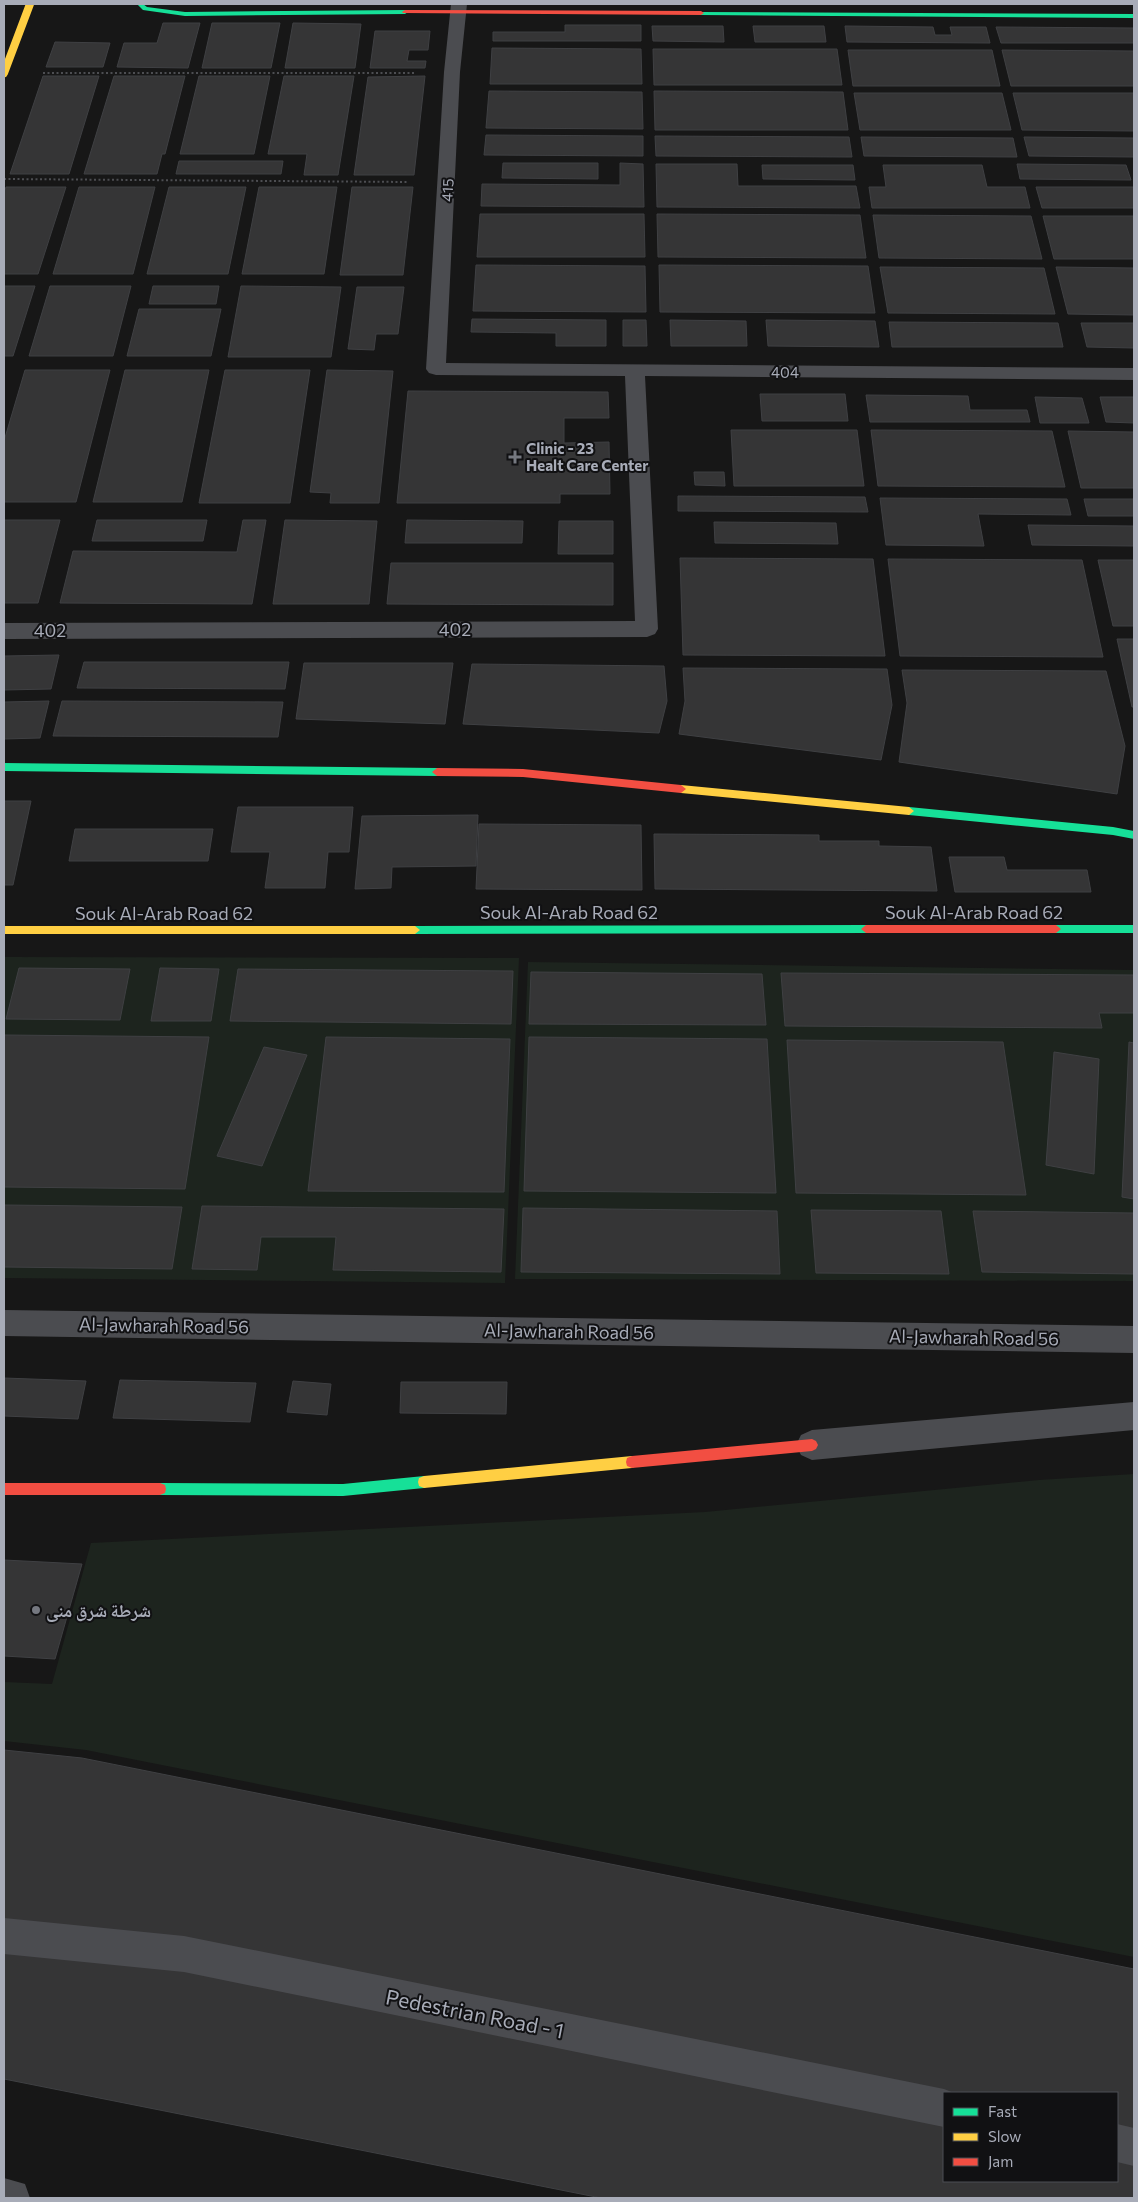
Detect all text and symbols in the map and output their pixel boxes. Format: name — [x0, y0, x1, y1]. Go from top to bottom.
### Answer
street label: 415 — [437, 178, 457, 202]
street label: 404 — [771, 363, 799, 381]
place label: Clinic - 23 Healt Care Center — [526, 439, 648, 474]
marker: Clinic - 23 Healt Care Center — [508, 450, 522, 464]
street label: 402 — [439, 618, 471, 640]
street label: 402 — [34, 619, 66, 641]
street label: Souk Al-Arab Road 62 — [480, 901, 658, 923]
street label: Souk Al-Arab Road 62 — [885, 901, 1063, 923]
street label: Souk Al-Arab Road 62 — [75, 902, 253, 924]
street label: Al-Jawharah Road 56 — [79, 1313, 249, 1337]
street label: Al-Jawharah Road 56 — [484, 1319, 654, 1343]
street label: Al-Jawharah Road 56 — [889, 1325, 1059, 1349]
place label: شرطة شرق منى — [46, 1599, 151, 1622]
marker: شرطة شرق منى — [30, 1604, 42, 1616]
street label: Pedestrian Road - 1 — [384, 1983, 566, 2043]
legend — [943, 2092, 1118, 2182]
text: Fast — [988, 2102, 1017, 2120]
text: Slow — [988, 2127, 1021, 2145]
text: Jam — [988, 2152, 1013, 2170]

